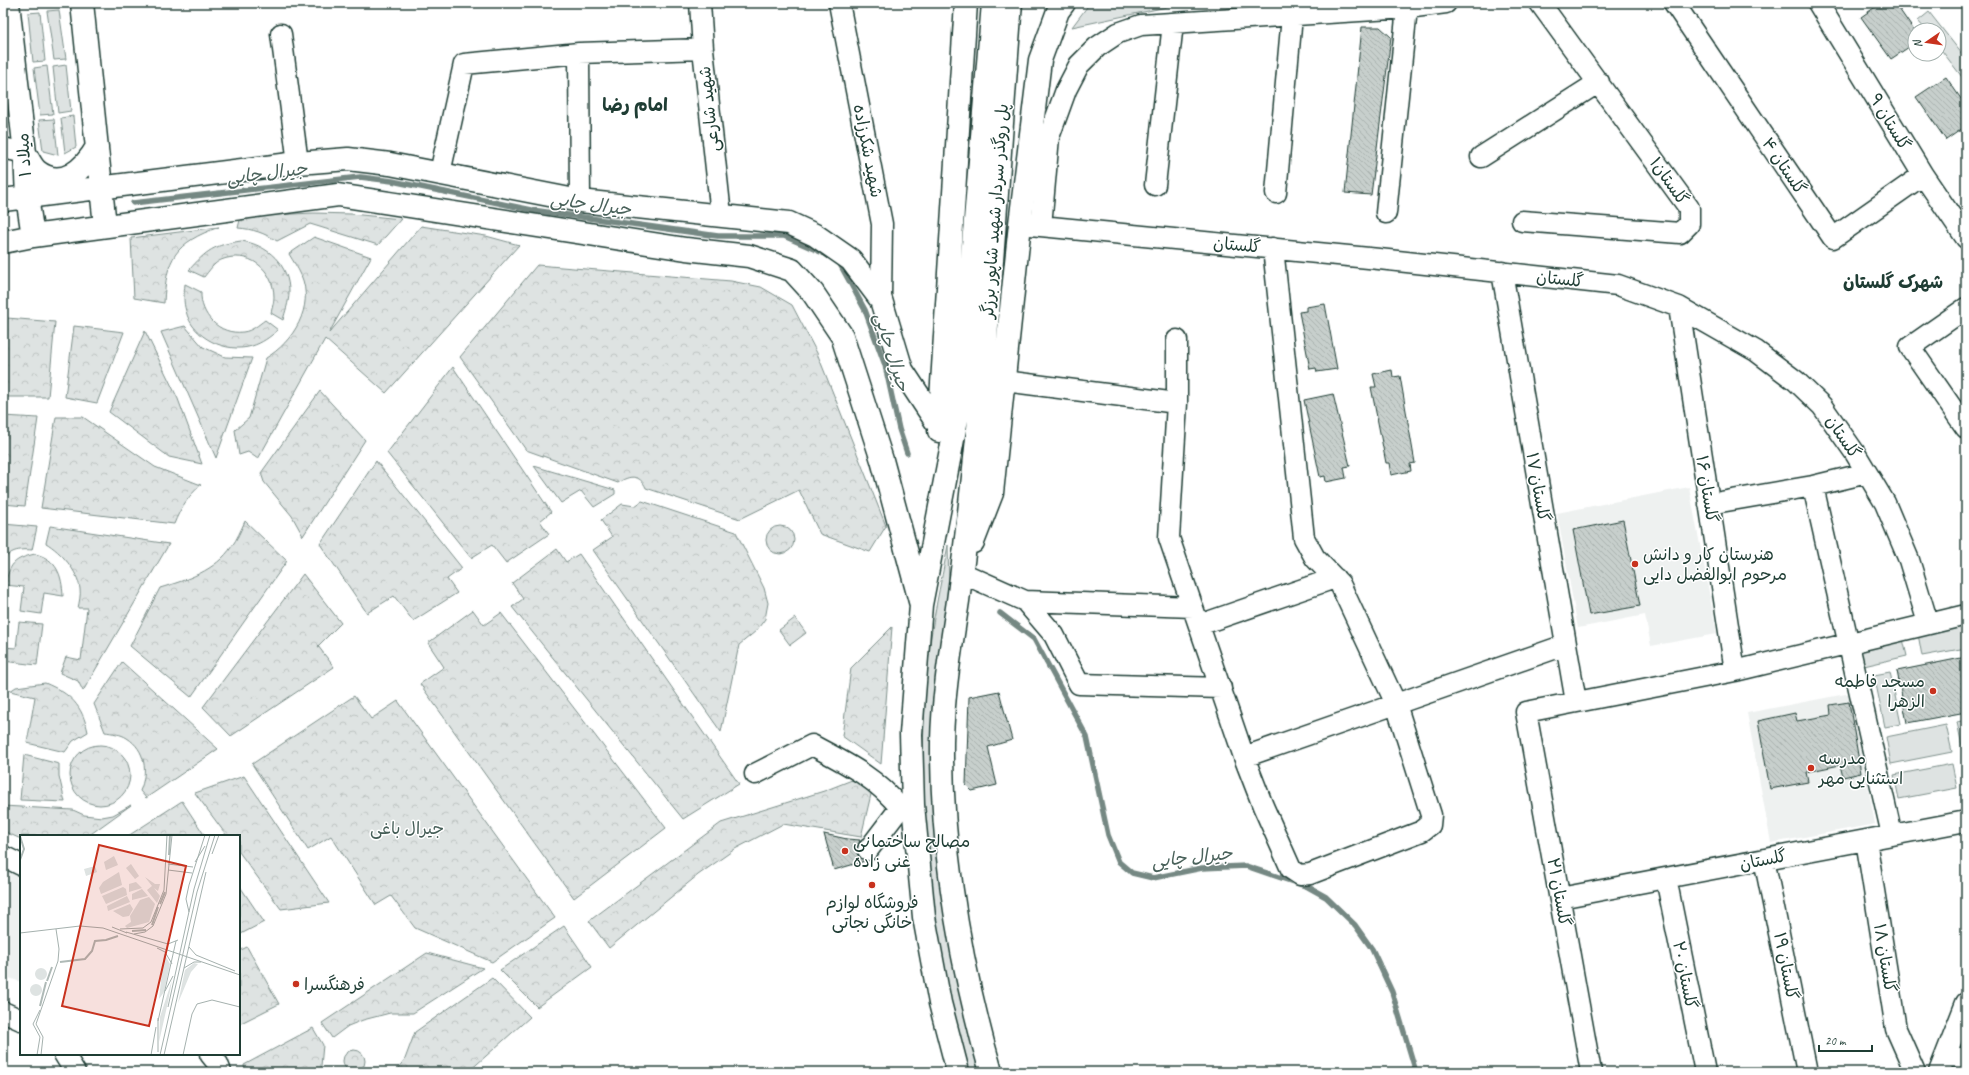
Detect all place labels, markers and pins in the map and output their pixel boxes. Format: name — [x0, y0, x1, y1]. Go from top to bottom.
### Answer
place label: هنرستان کار و دانش مرحوم ابوالفضل دایی — [1643, 544, 1787, 588]
marker: هنرستان کار و دانش مرحوم ابوالفضل دایی — [1630, 559, 1640, 569]
place label: مسجد فاطمه الزهرا — [1835, 671, 1925, 712]
marker: مسجد فاطمه الزهرا — [1928, 686, 1938, 696]
place label: مدرسه استثنایی مهر — [1817, 748, 1903, 789]
marker: مدرسه استثنایی مهر — [1806, 763, 1816, 773]
place label: مصالح ساختمانی غنی زاده — [853, 831, 970, 872]
marker: مصالح ساختمانی غنی زاده — [840, 846, 850, 856]
marker: فروشگاه لوازم خانگی نجاتی — [867, 880, 877, 890]
place label: فروشگاه لوازم خانگی نجاتی — [826, 892, 918, 933]
place label: فرهنگسرا — [304, 974, 365, 995]
marker: فرهنگسرا — [291, 979, 301, 989]

